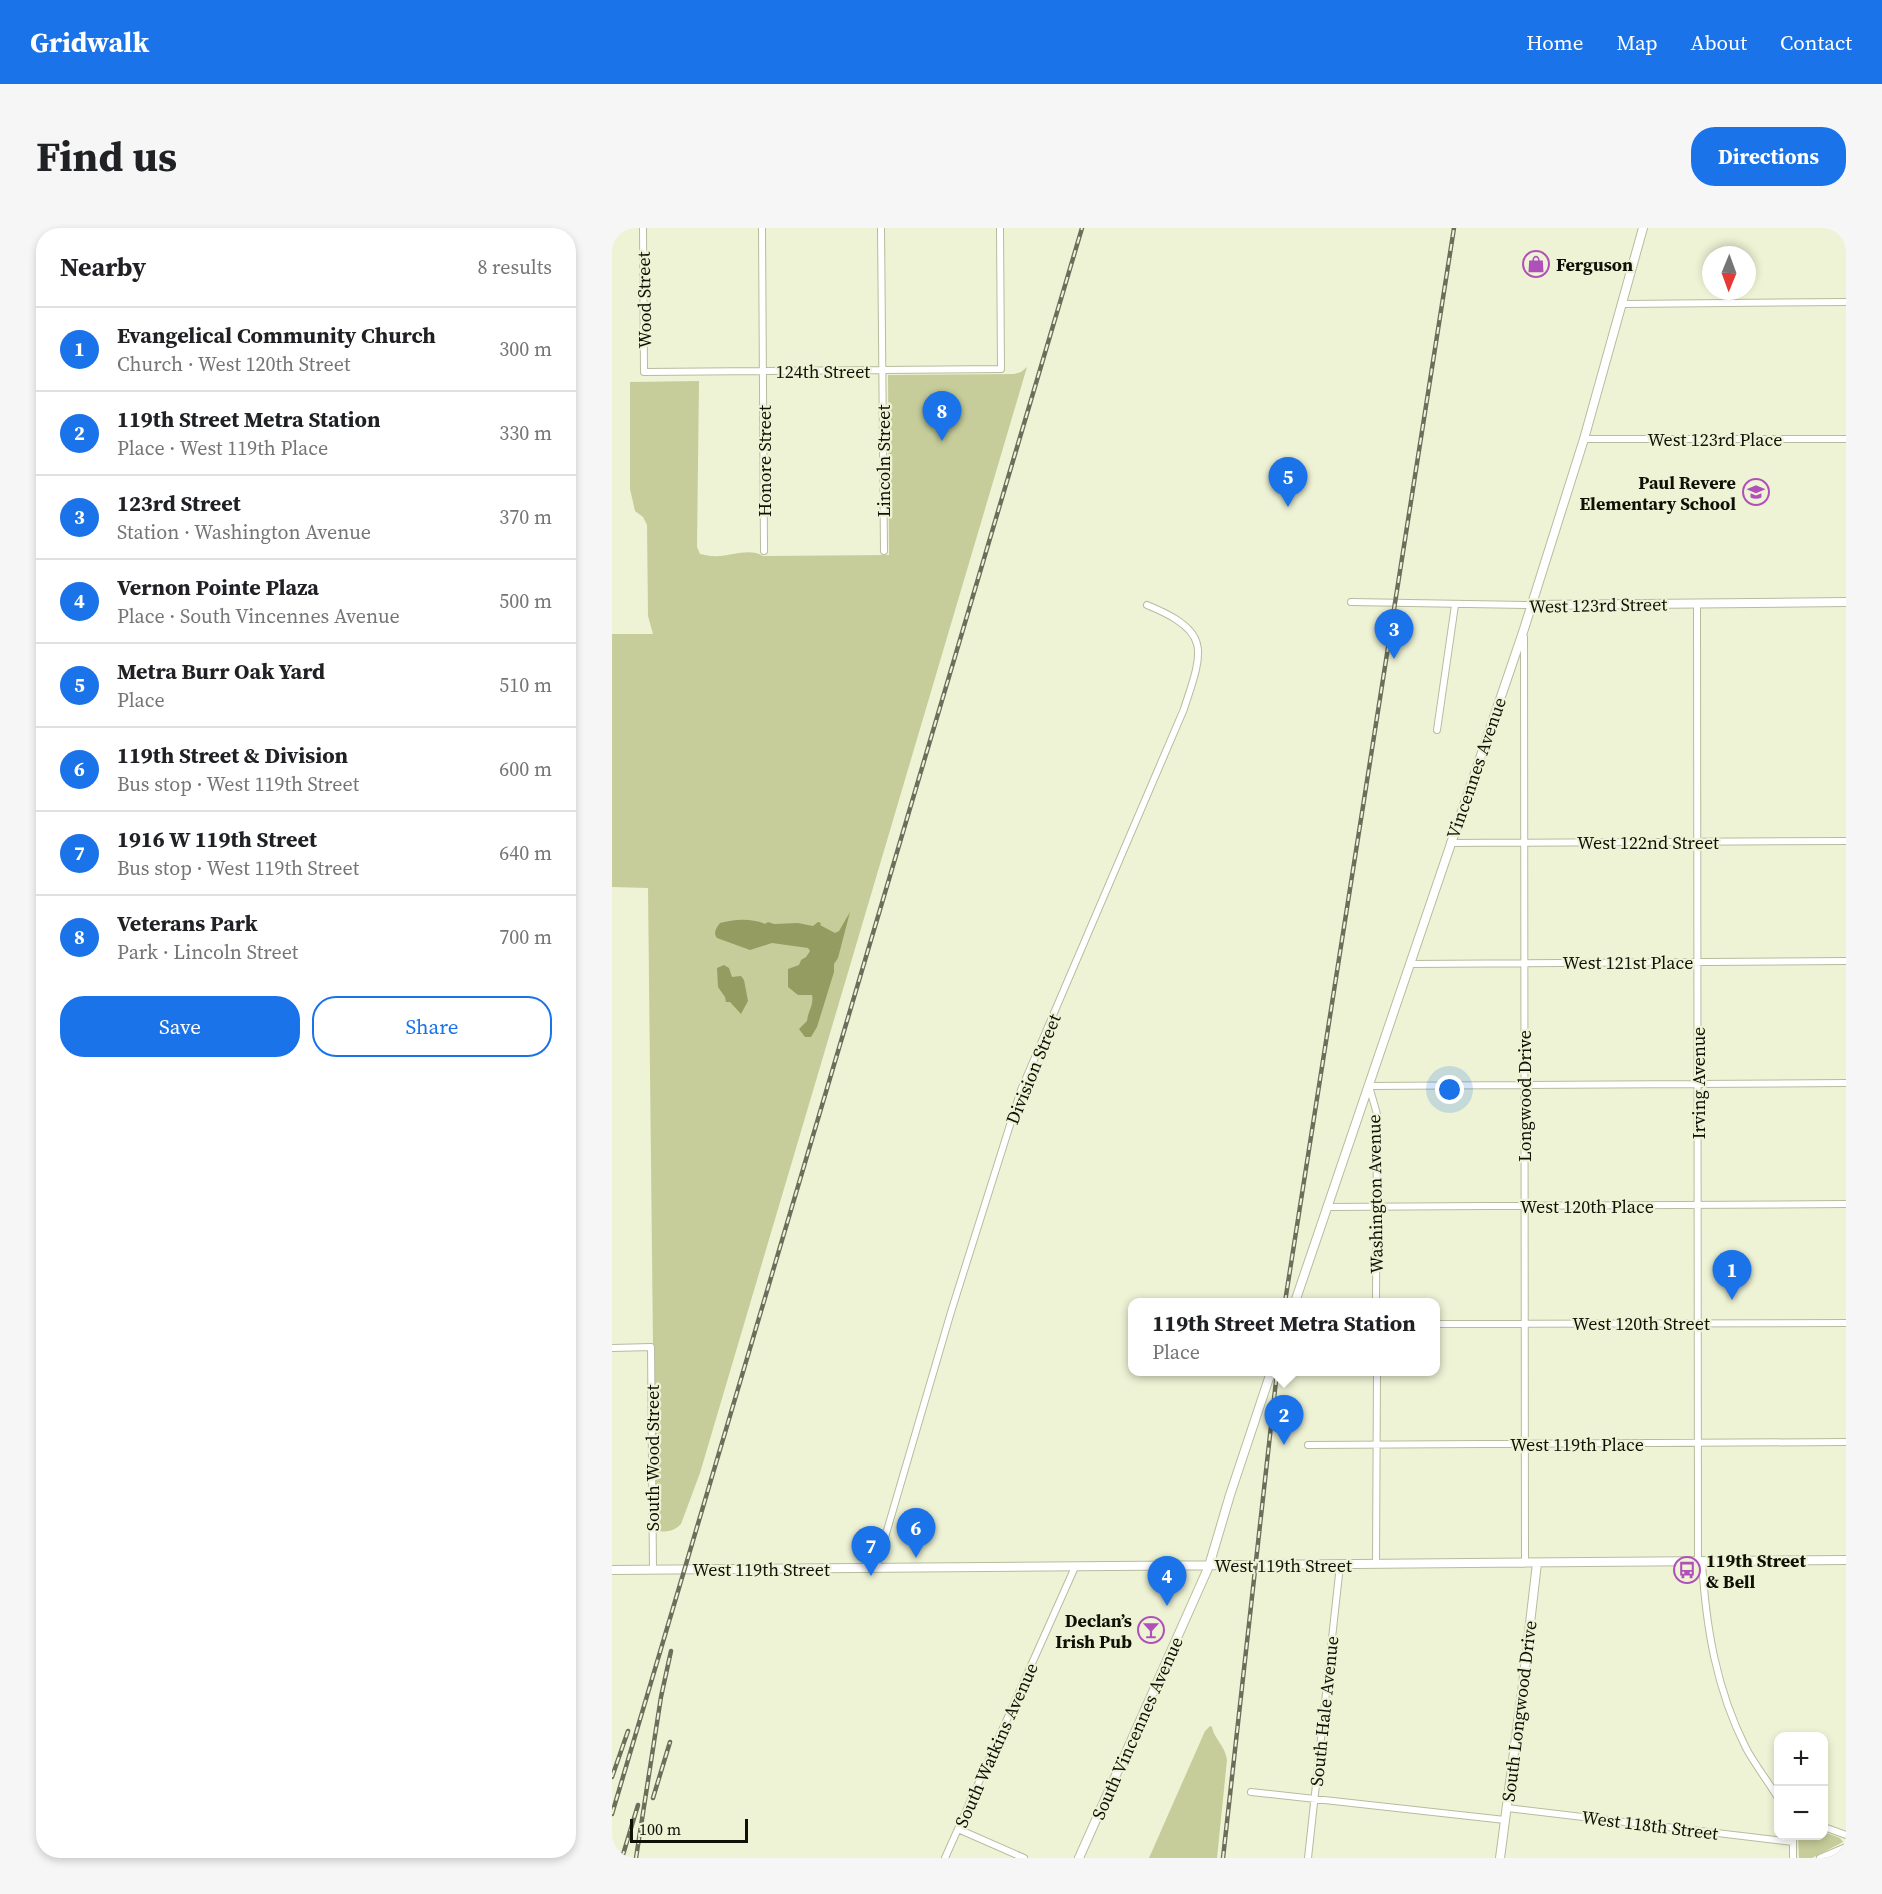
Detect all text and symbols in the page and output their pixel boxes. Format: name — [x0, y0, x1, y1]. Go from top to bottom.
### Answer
text: Gridwalk — [30, 23, 149, 61]
text: Home — [1526, 28, 1584, 57]
text: Map — [1617, 28, 1658, 57]
text: About — [1691, 28, 1747, 57]
text: Contact — [1780, 28, 1852, 57]
text: Find us — [36, 127, 177, 185]
button: Directions — [1691, 127, 1846, 186]
north arrow — [1702, 246, 1756, 300]
text: Nearby — [60, 249, 146, 285]
shop icon: Ferguson — [1521, 249, 1551, 279]
street label: Wood Street — [631, 251, 657, 349]
place label: Ferguson — [1556, 252, 1633, 277]
text: 8 results — [477, 253, 552, 281]
text: Evangelical Community Church — [117, 320, 436, 350]
text: 1 — [74, 335, 85, 363]
text: 300 m — [499, 335, 552, 363]
text: Church · West 120th Street — [117, 350, 350, 378]
street label: 124th Street — [776, 359, 870, 384]
pin: 8 — [922, 392, 962, 441]
text: 119th Street Metra Station — [117, 404, 380, 434]
street label: Honore Street — [752, 405, 777, 517]
street label: Lincoln Street — [871, 405, 896, 517]
text: 2 — [74, 419, 85, 447]
text: 330 m — [499, 419, 552, 447]
street label: West 123rd Place — [1648, 427, 1782, 452]
text: Place · West 119th Place — [117, 434, 328, 462]
pin: 5 — [1268, 458, 1308, 507]
place label: Paul Revere Elementary School — [1579, 470, 1736, 516]
school or university icon: Paul Revere Elementary School — [1741, 477, 1771, 507]
text: 123rd Street — [117, 488, 241, 518]
text: 3 — [74, 503, 85, 531]
text: 370 m — [499, 503, 552, 531]
text: Station · Washington Avenue — [117, 518, 371, 546]
text: Vernon Pointe Plaza — [117, 572, 319, 602]
text: 4 — [74, 587, 85, 615]
text: 500 m — [499, 587, 552, 615]
street label: West 123rd Street — [1529, 591, 1668, 619]
text: Place · South Vincennes Avenue — [117, 602, 400, 630]
pin: 3 — [1374, 610, 1414, 659]
text: Metra Burr Oak Yard — [117, 656, 325, 686]
text: 5 — [74, 671, 85, 699]
text: 510 m — [499, 671, 552, 699]
text: Place — [117, 686, 165, 714]
street label: Vincennes Avenue — [1440, 694, 1512, 842]
text: 119th Street & Division — [117, 740, 348, 770]
text: 6 — [74, 755, 85, 783]
text: 600 m — [499, 755, 552, 783]
text: Bus stop · West 119th Street — [117, 770, 359, 798]
text: 1916 W 119th Street — [117, 824, 317, 854]
street label: West 122nd Street — [1577, 830, 1719, 855]
text: 7 — [74, 839, 85, 867]
text: 640 m — [499, 839, 552, 867]
text: Bus stop · West 119th Street — [117, 854, 359, 882]
text: Veterans Park — [117, 908, 258, 938]
text: 8 — [74, 923, 85, 951]
text: 700 m — [499, 923, 552, 951]
text: Park · Lincoln Street — [117, 938, 298, 966]
street label: West 121st Place — [1563, 950, 1693, 975]
button: Save — [60, 996, 300, 1057]
button: Share — [312, 996, 552, 1057]
street label: Division Street — [999, 1010, 1067, 1128]
street label: Irving Avenue — [1686, 1027, 1711, 1139]
street label: Longwood Drive — [1512, 1030, 1537, 1162]
your location — [1435, 1075, 1464, 1104]
street label: Washington Avenue — [1361, 1114, 1389, 1274]
street label: West 120th Place — [1520, 1194, 1654, 1219]
pin: 1 — [1712, 1250, 1752, 1300]
popup — [1128, 1298, 1440, 1376]
text: 119th Street Metra Station — [1152, 1308, 1416, 1338]
street label: West 120th Street — [1572, 1311, 1710, 1336]
text: Place — [1152, 1338, 1200, 1366]
street label: South Wood Street — [640, 1385, 665, 1531]
pin: 2 — [1264, 1396, 1304, 1445]
street label: West 119th Place — [1510, 1432, 1644, 1457]
pin: 6 — [896, 1508, 936, 1558]
pin: 7 — [852, 1526, 890, 1576]
place label: 119th Street & Bell — [1706, 1548, 1806, 1594]
street label: West 119th Street — [1214, 1553, 1352, 1578]
bus stop icon: 119th Street & Bell — [1672, 1555, 1702, 1585]
pin: 4 — [1148, 1556, 1186, 1606]
street label: West 119th Street — [692, 1557, 830, 1582]
place label: Declan’s Irish Pub — [1055, 1608, 1132, 1654]
bar icon: Declan’s Irish Pub — [1136, 1615, 1166, 1645]
street label: South Longwood Drive — [1495, 1619, 1543, 1803]
street label: South Vincennes Avenue — [1085, 1633, 1189, 1823]
street label: South Hale Avenue — [1304, 1635, 1344, 1787]
street label: South Watkins Avenue — [948, 1659, 1044, 1831]
map controls — [1774, 1732, 1828, 1840]
button: + — [1774, 1732, 1828, 1786]
button: − — [1774, 1786, 1828, 1840]
street label: West 118th Street — [1580, 1804, 1720, 1846]
scale bar — [630, 1816, 748, 1844]
text: 100 m — [639, 1818, 681, 1840]

